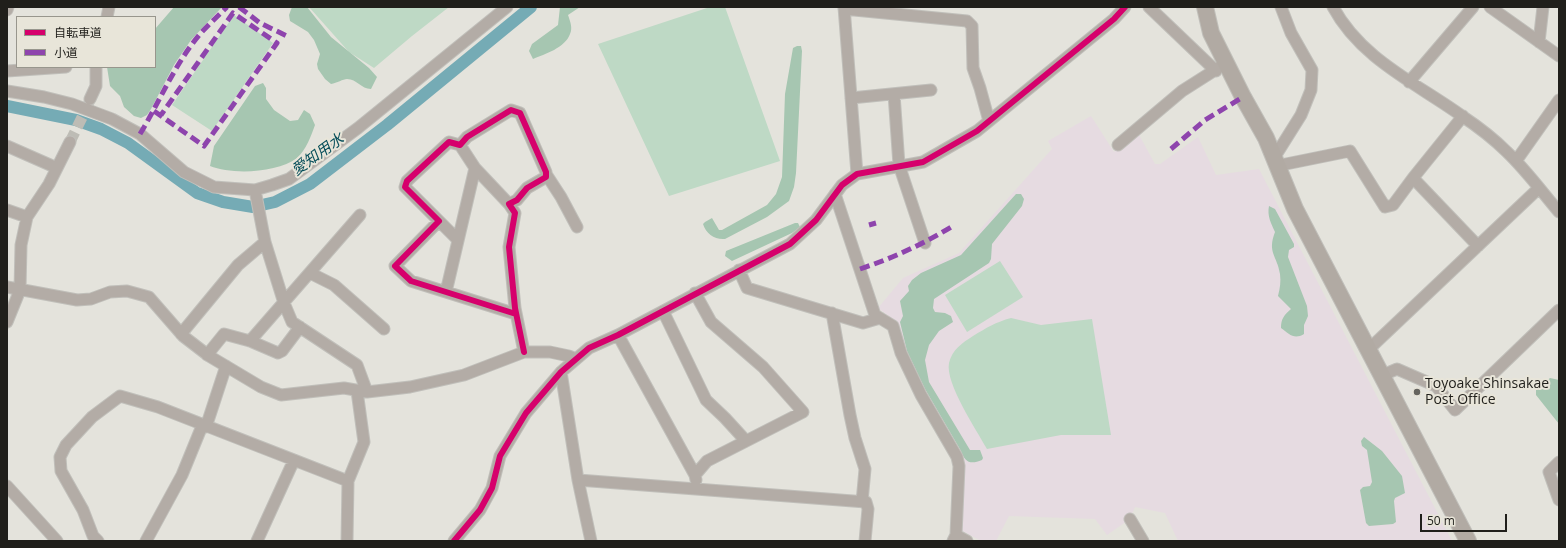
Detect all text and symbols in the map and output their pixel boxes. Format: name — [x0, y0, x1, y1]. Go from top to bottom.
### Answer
legend — [16, 16, 156, 68]
text: 自転車道 — [54, 24, 102, 41]
text: 小道 — [54, 44, 78, 61]
water label: 愛知用水 — [288, 130, 348, 180]
place label: Toyoake Shinsakae Post Office — [1425, 376, 1549, 408]
marker: Toyoake Shinsakae Post Office — [1412, 387, 1422, 397]
scale bar — [1422, 506, 1509, 532]
text: 50 m — [1427, 512, 1455, 529]

